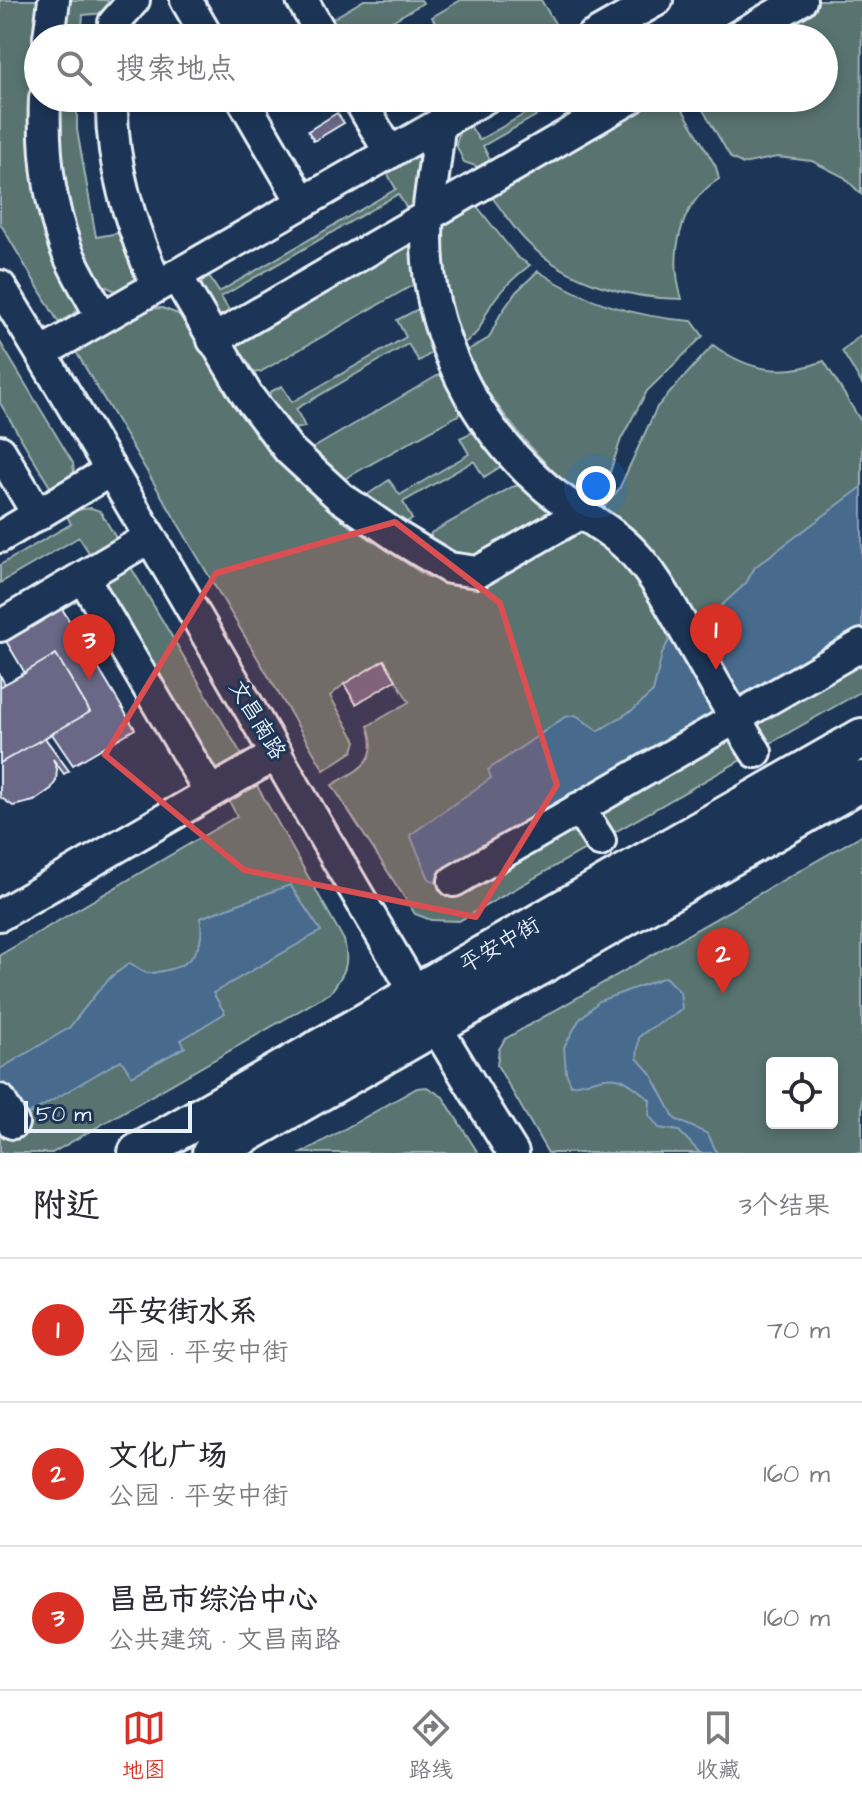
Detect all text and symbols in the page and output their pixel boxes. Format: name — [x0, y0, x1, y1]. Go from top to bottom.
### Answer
search box — [24, 24, 838, 112]
icon: search — [52, 46, 96, 90]
text: 搜索地点 — [116, 48, 236, 90]
your location — [576, 466, 616, 506]
pin: 1 — [690, 604, 742, 670]
pin: 3 — [63, 614, 115, 680]
street label: 文昌南路 — [221, 674, 293, 766]
street label: 平安中街 — [454, 910, 546, 980]
pin: 2 — [697, 928, 749, 994]
map controls — [766, 1057, 838, 1129]
button: locate — [766, 1057, 838, 1129]
scale bar — [24, 1097, 192, 1133]
text: 50 m — [36, 1099, 91, 1130]
text: 附近 — [32, 1182, 100, 1230]
text: 3个结果 — [739, 1188, 830, 1224]
text: 平安街水系 — [108, 1291, 258, 1333]
text: 1 — [56, 1312, 60, 1348]
text: 70 m — [767, 1312, 830, 1348]
text: 公园 · 平安中街 — [108, 1334, 288, 1370]
text: 文化广场 — [108, 1435, 228, 1477]
text: 2 — [51, 1456, 65, 1492]
text: 160 m — [763, 1456, 830, 1492]
text: 公园 · 平安中街 — [108, 1478, 288, 1514]
text: 昌邑市综治中心 — [108, 1579, 318, 1621]
text: 3 — [51, 1600, 65, 1636]
text: 160 m — [763, 1600, 830, 1636]
text: 公共建筑 · 文昌南路 — [108, 1622, 340, 1658]
tab: 地图 — [122, 1706, 166, 1786]
tab: 路线 — [409, 1706, 453, 1786]
tab: 收藏 — [696, 1706, 740, 1786]

